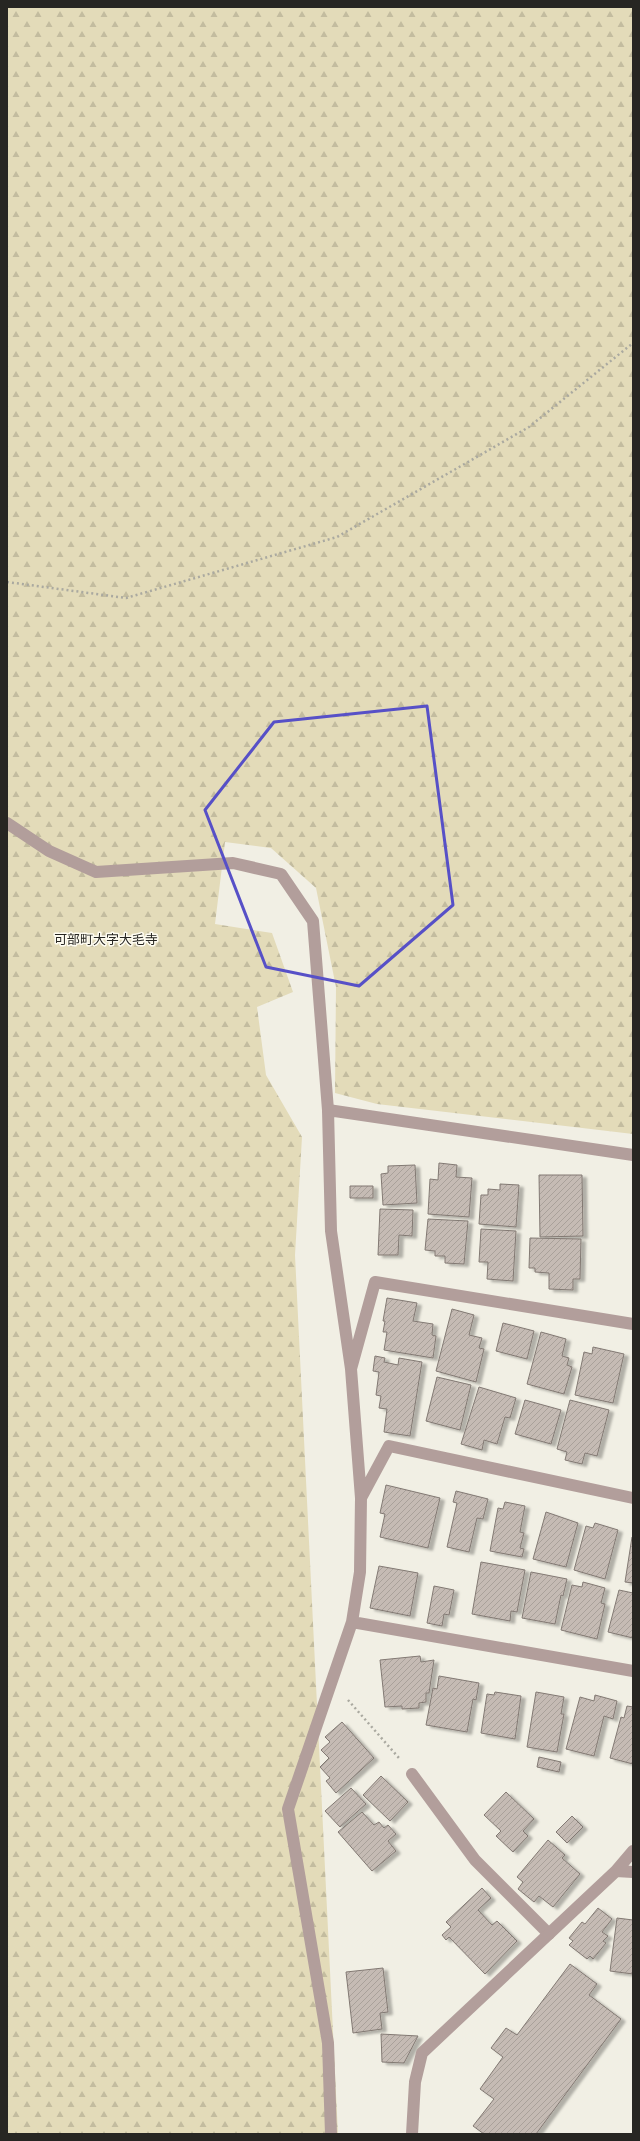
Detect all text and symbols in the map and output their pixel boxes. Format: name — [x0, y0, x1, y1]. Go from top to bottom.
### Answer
district label: 可部町大字大毛寺 — [54, 931, 158, 948]

